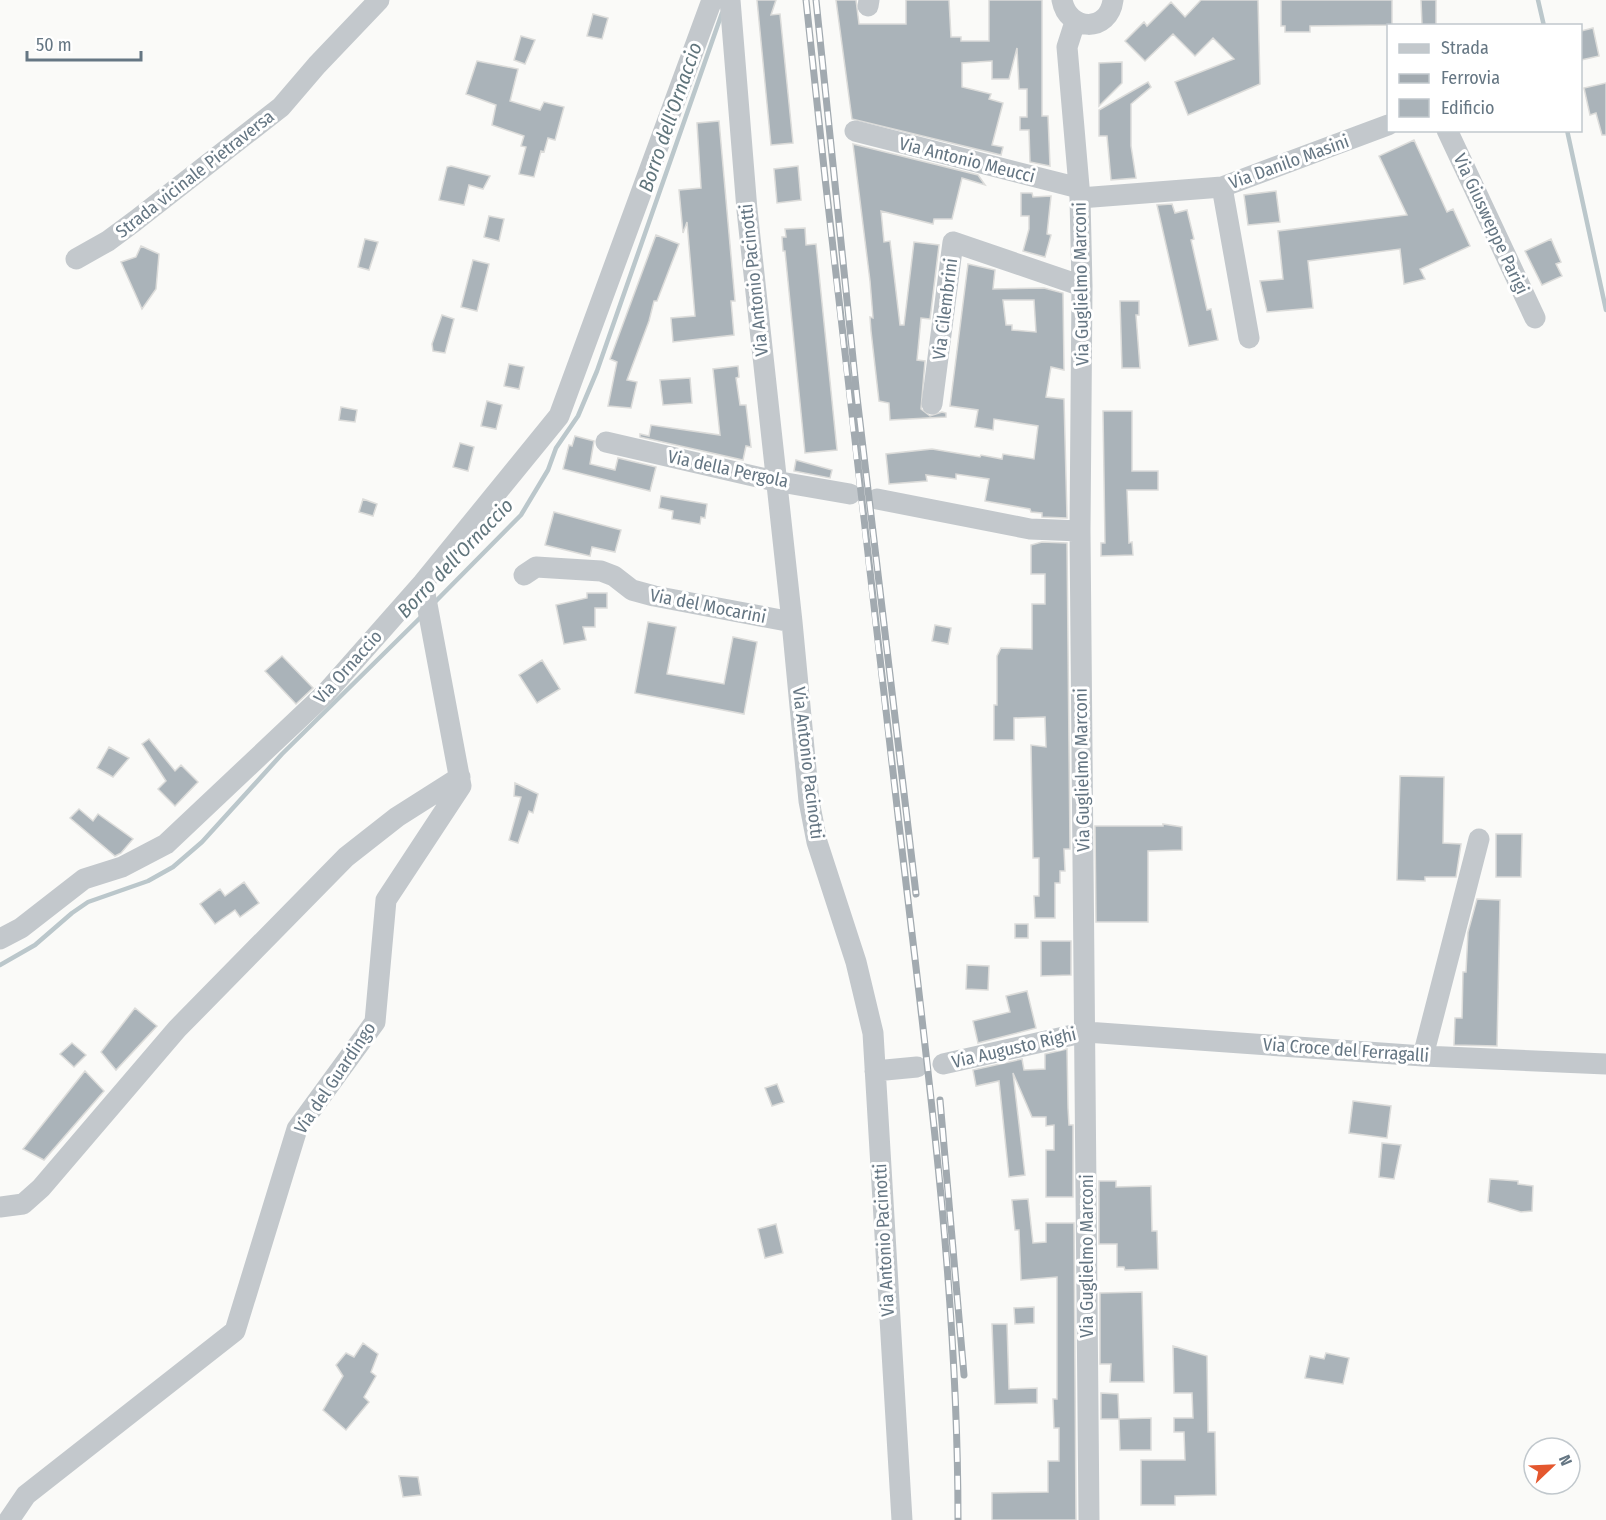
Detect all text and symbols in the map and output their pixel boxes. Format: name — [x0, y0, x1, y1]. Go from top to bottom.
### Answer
scale bar — [27, 24, 141, 62]
legend — [1387, 24, 1582, 132]
text: 50 m — [36, 34, 72, 56]
text: Strada — [1441, 37, 1489, 59]
water label: Borro dell'Ornaccio — [633, 39, 707, 195]
text: Ferrovia — [1441, 67, 1500, 89]
text: Edificio — [1441, 97, 1494, 119]
street label: Strada vicinale Pietraversa — [111, 105, 279, 243]
street label: Via Danilo Masini — [1226, 130, 1352, 194]
street label: Via Antonio Meucci — [897, 132, 1037, 188]
street label: Via Giusweppe Parigi — [1449, 150, 1533, 298]
street label: Via Guglielmo Marconi — [1069, 202, 1093, 366]
street label: Via Antonio Pacinotti — [735, 203, 773, 357]
street label: Via Cilembrini — [928, 257, 962, 361]
street label: Via della Pergola — [666, 445, 790, 493]
water label: Borro dell'Ornaccio — [392, 493, 518, 623]
street label: Via del Mocarini — [648, 584, 768, 628]
street label: Via Ornaccio — [309, 626, 387, 708]
street label: Via Antonio Pacinotti — [788, 686, 828, 840]
street label: Via Guglielmo Marconi — [1070, 688, 1094, 852]
street label: Via del Guardingo — [290, 1018, 380, 1138]
street label: Via Augusto Righi — [950, 1023, 1078, 1073]
street label: Via Croce del Ferragalli — [1262, 1033, 1430, 1067]
street label: Via Antonio Pacinotti — [869, 1163, 899, 1317]
street label: Via Guglielmo Marconi — [1076, 1174, 1098, 1338]
north arrow — [1522, 1436, 1582, 1496]
text: N — [1555, 1452, 1576, 1468]

